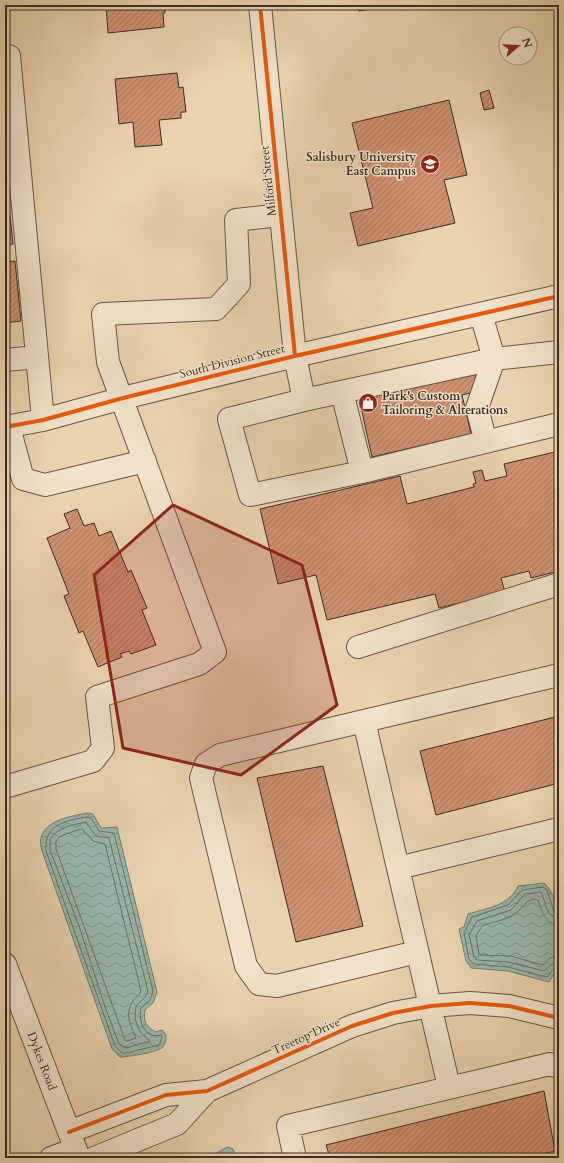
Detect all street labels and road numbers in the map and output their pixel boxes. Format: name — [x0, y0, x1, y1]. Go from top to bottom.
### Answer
street label: Milford Street — [256, 145, 280, 217]
street label: South Division Street — [178, 340, 287, 382]
street label: Treetop Drive — [269, 1014, 343, 1058]
street label: Dykes Road — [23, 1029, 61, 1093]

